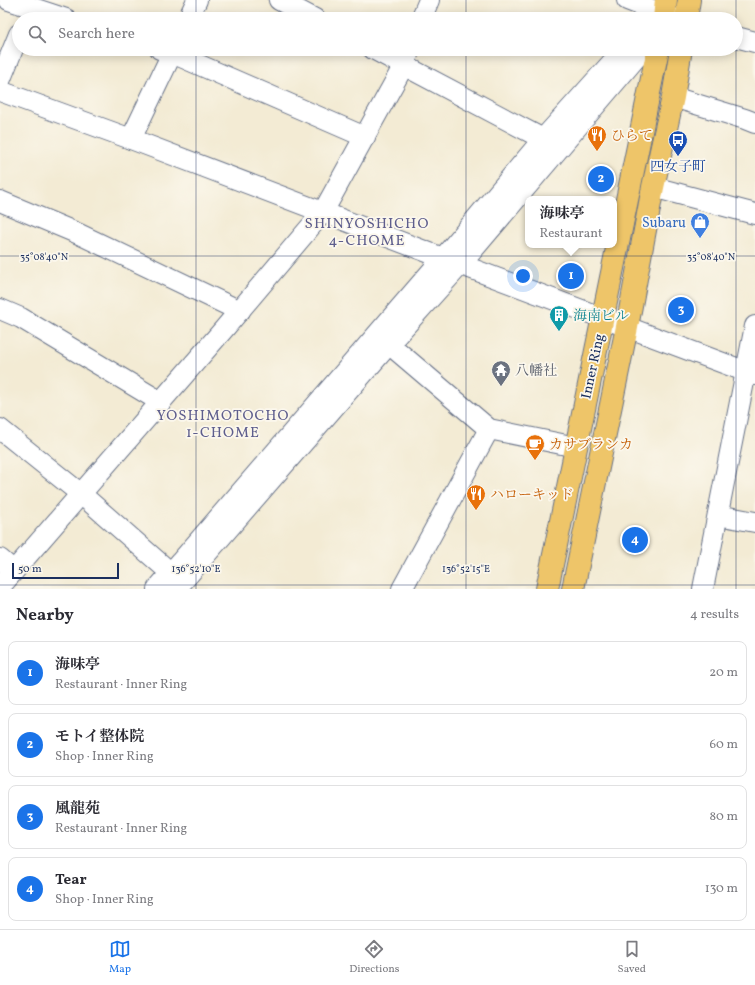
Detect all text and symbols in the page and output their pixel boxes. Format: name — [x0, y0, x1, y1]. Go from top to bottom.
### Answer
search box — [12, 12, 743, 56]
icon: search — [26, 23, 48, 45]
text: Search here — [58, 24, 135, 45]
restaurant icon: ひらて — [586, 124, 608, 152]
place label: ひらて — [611, 127, 653, 146]
bus stop icon: 四女子町 — [667, 129, 689, 157]
place label: 四女子町 — [650, 158, 706, 177]
pin: 2 — [588, 164, 614, 194]
popup — [525, 196, 617, 248]
text: 海味亭 — [540, 204, 585, 225]
shop icon: Subaru — [689, 211, 711, 239]
district label: SHINYOSHICHO 4-CHOME — [305, 214, 429, 252]
place label: Subaru — [642, 214, 686, 233]
text: Restaurant — [540, 225, 602, 243]
text: 35°08'40"N — [20, 250, 69, 264]
text: 35°08'40"N — [687, 250, 736, 264]
pin: 1 — [558, 261, 584, 291]
your location — [513, 266, 533, 286]
pin: 3 — [668, 295, 694, 325]
building icon: 海南ビル — [548, 304, 570, 332]
place label: 海南ビル — [573, 307, 629, 326]
street label: Inner Ring — [577, 332, 610, 401]
temple icon: 八幡社 — [490, 359, 512, 387]
place label: 八幡社 — [515, 362, 557, 381]
district label: YOSHIMOTOCHO 1-CHOME — [156, 406, 290, 444]
cafe icon: カサブランカ — [524, 433, 546, 461]
place label: カサブランカ — [549, 436, 633, 455]
restaurant icon: ハローキッド — [465, 483, 487, 511]
place label: ハローキッド — [490, 486, 574, 505]
pin: 4 — [622, 525, 648, 555]
scale bar — [12, 561, 119, 580]
text: 50 m — [18, 562, 42, 577]
text: 136°52'10"E — [172, 562, 220, 576]
text: 136°52'15"E — [442, 562, 490, 576]
text: Nearby — [16, 604, 74, 627]
text: 4 results — [690, 606, 739, 624]
text: 海味亭 — [55, 655, 100, 676]
text: 1 — [27, 664, 33, 682]
text: 20 m — [709, 664, 738, 682]
text: Restaurant · Inner Ring — [55, 676, 187, 694]
text: モトイ整体院 — [55, 727, 144, 748]
text: 2 — [27, 736, 33, 754]
text: 60 m — [710, 736, 738, 754]
text: Shop · Inner Ring — [55, 748, 154, 766]
text: 風龍苑 — [55, 799, 100, 820]
text: 3 — [27, 808, 33, 826]
text: 80 m — [709, 808, 738, 826]
text: Restaurant · Inner Ring — [55, 820, 187, 838]
text: Tear — [55, 870, 87, 891]
text: 4 — [26, 880, 34, 898]
text: 130 m — [705, 880, 738, 898]
text: Shop · Inner Ring — [55, 891, 154, 909]
tab: Map — [109, 938, 131, 977]
tab: Directions — [349, 938, 400, 977]
tab: Saved — [618, 938, 646, 977]

